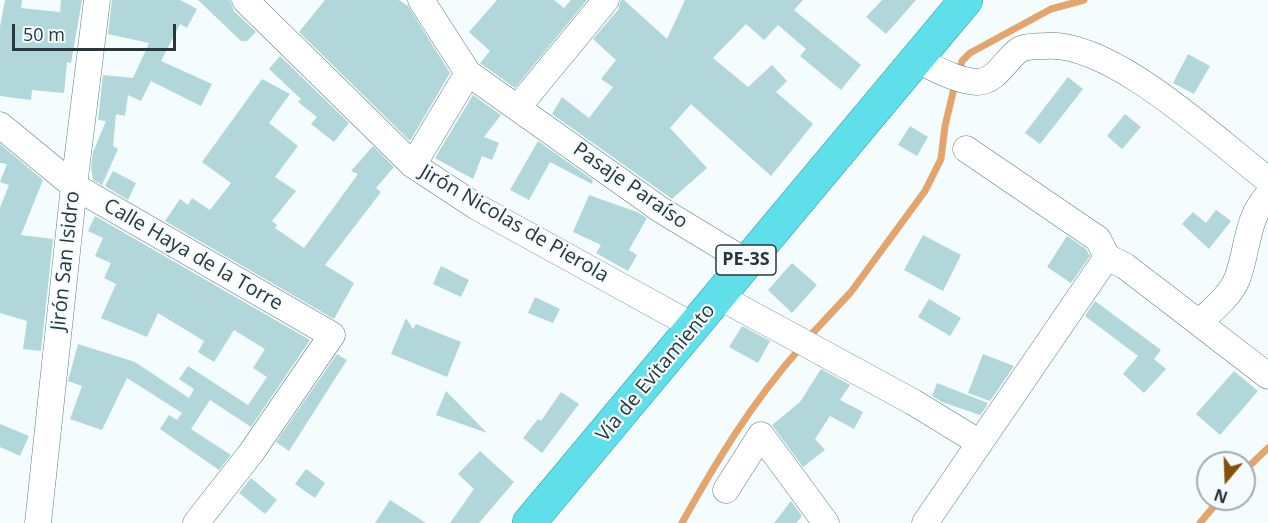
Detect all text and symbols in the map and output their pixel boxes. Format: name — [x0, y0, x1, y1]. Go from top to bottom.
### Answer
scale bar — [15, 12, 178, 50]
text: 50 m — [23, 22, 65, 46]
street label: Pasaje Paraíso — [568, 138, 692, 234]
street label: Jirón Nicolas de Pierola — [415, 160, 613, 288]
street label: Jirón San Isidro — [47, 190, 85, 332]
street label: Calle Haya de la Torre — [99, 194, 287, 316]
road number: PE-3S — [716, 245, 776, 275]
street label: Vía de Evitamiento — [591, 299, 721, 447]
north arrow — [1196, 451, 1256, 511]
text: N — [1211, 484, 1231, 509]

